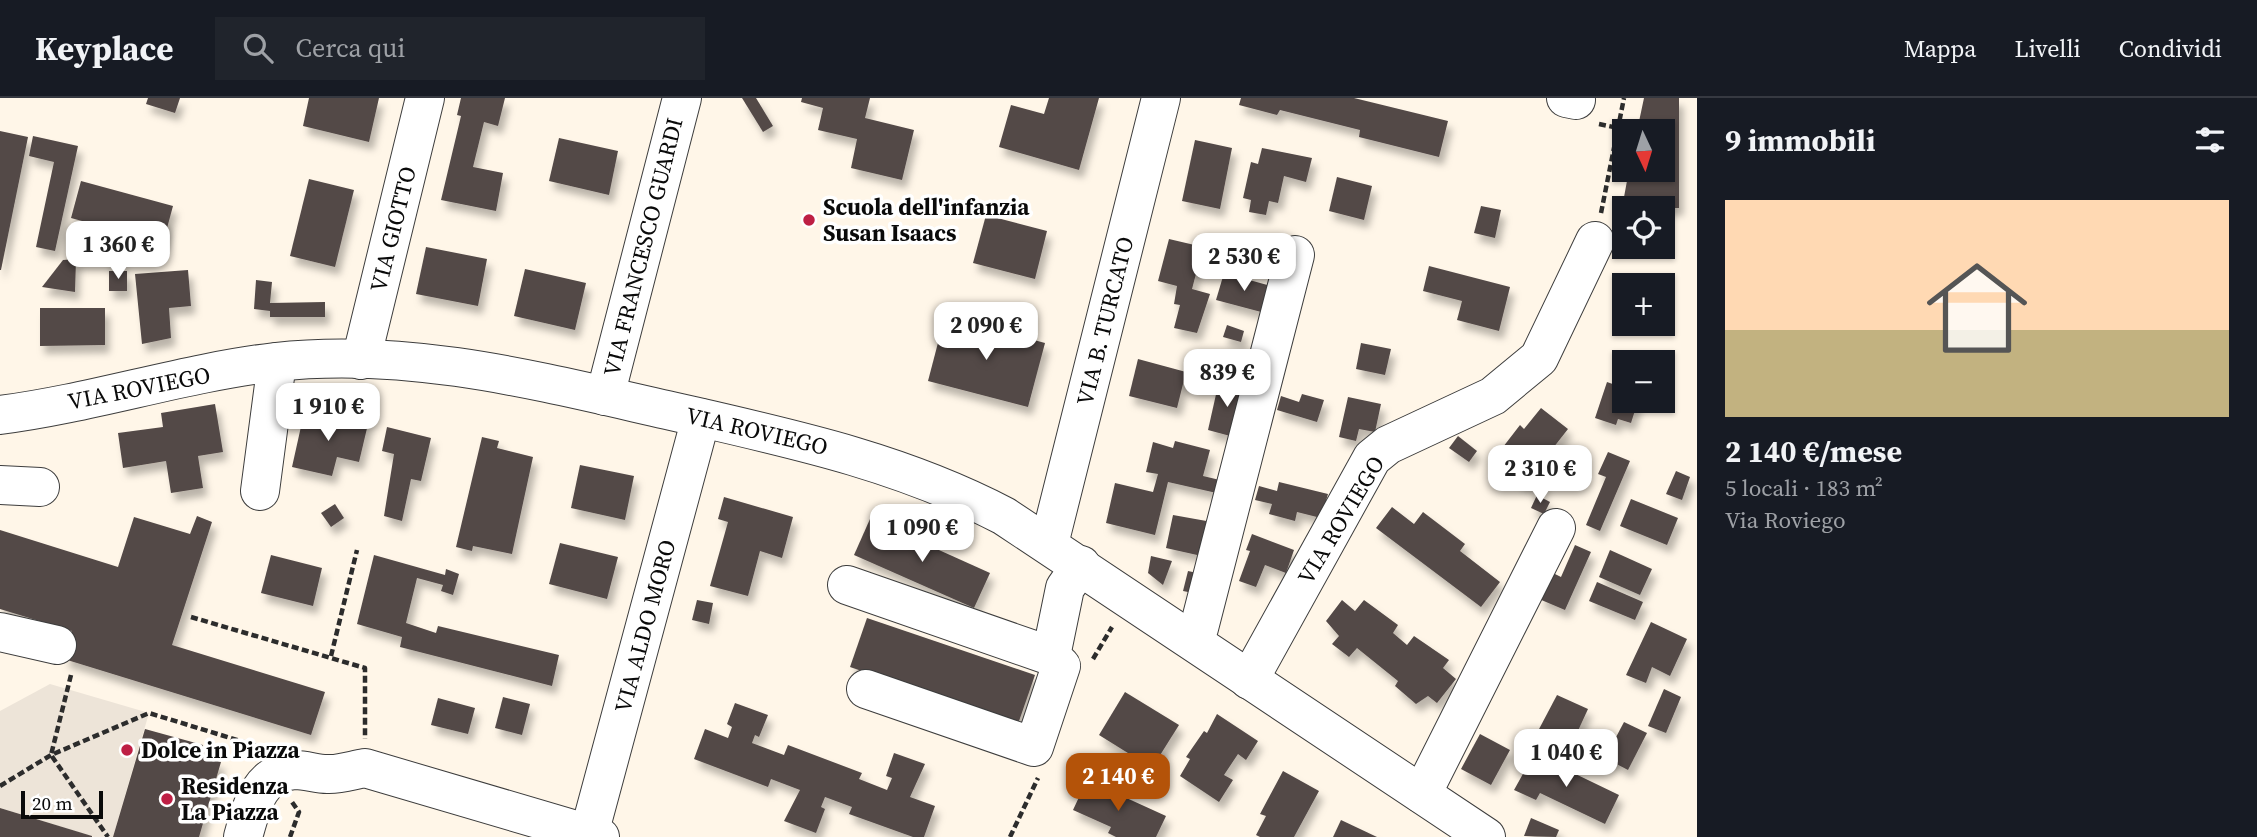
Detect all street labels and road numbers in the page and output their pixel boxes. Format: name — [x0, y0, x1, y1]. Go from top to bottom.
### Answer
street label: VIA FRANCESCO GUARDI — [595, 115, 691, 379]
street label: VIA GIOTTO — [362, 163, 424, 295]
street label: VIA B. TURCATO — [1069, 233, 1141, 409]
street label: VIA ROVIEGO — [65, 358, 213, 418]
street label: VIA ROVIEGO — [683, 399, 831, 463]
street label: VIA ROVIEGO — [1290, 450, 1392, 590]
street label: VIA ALDO MORO — [607, 536, 683, 716]

